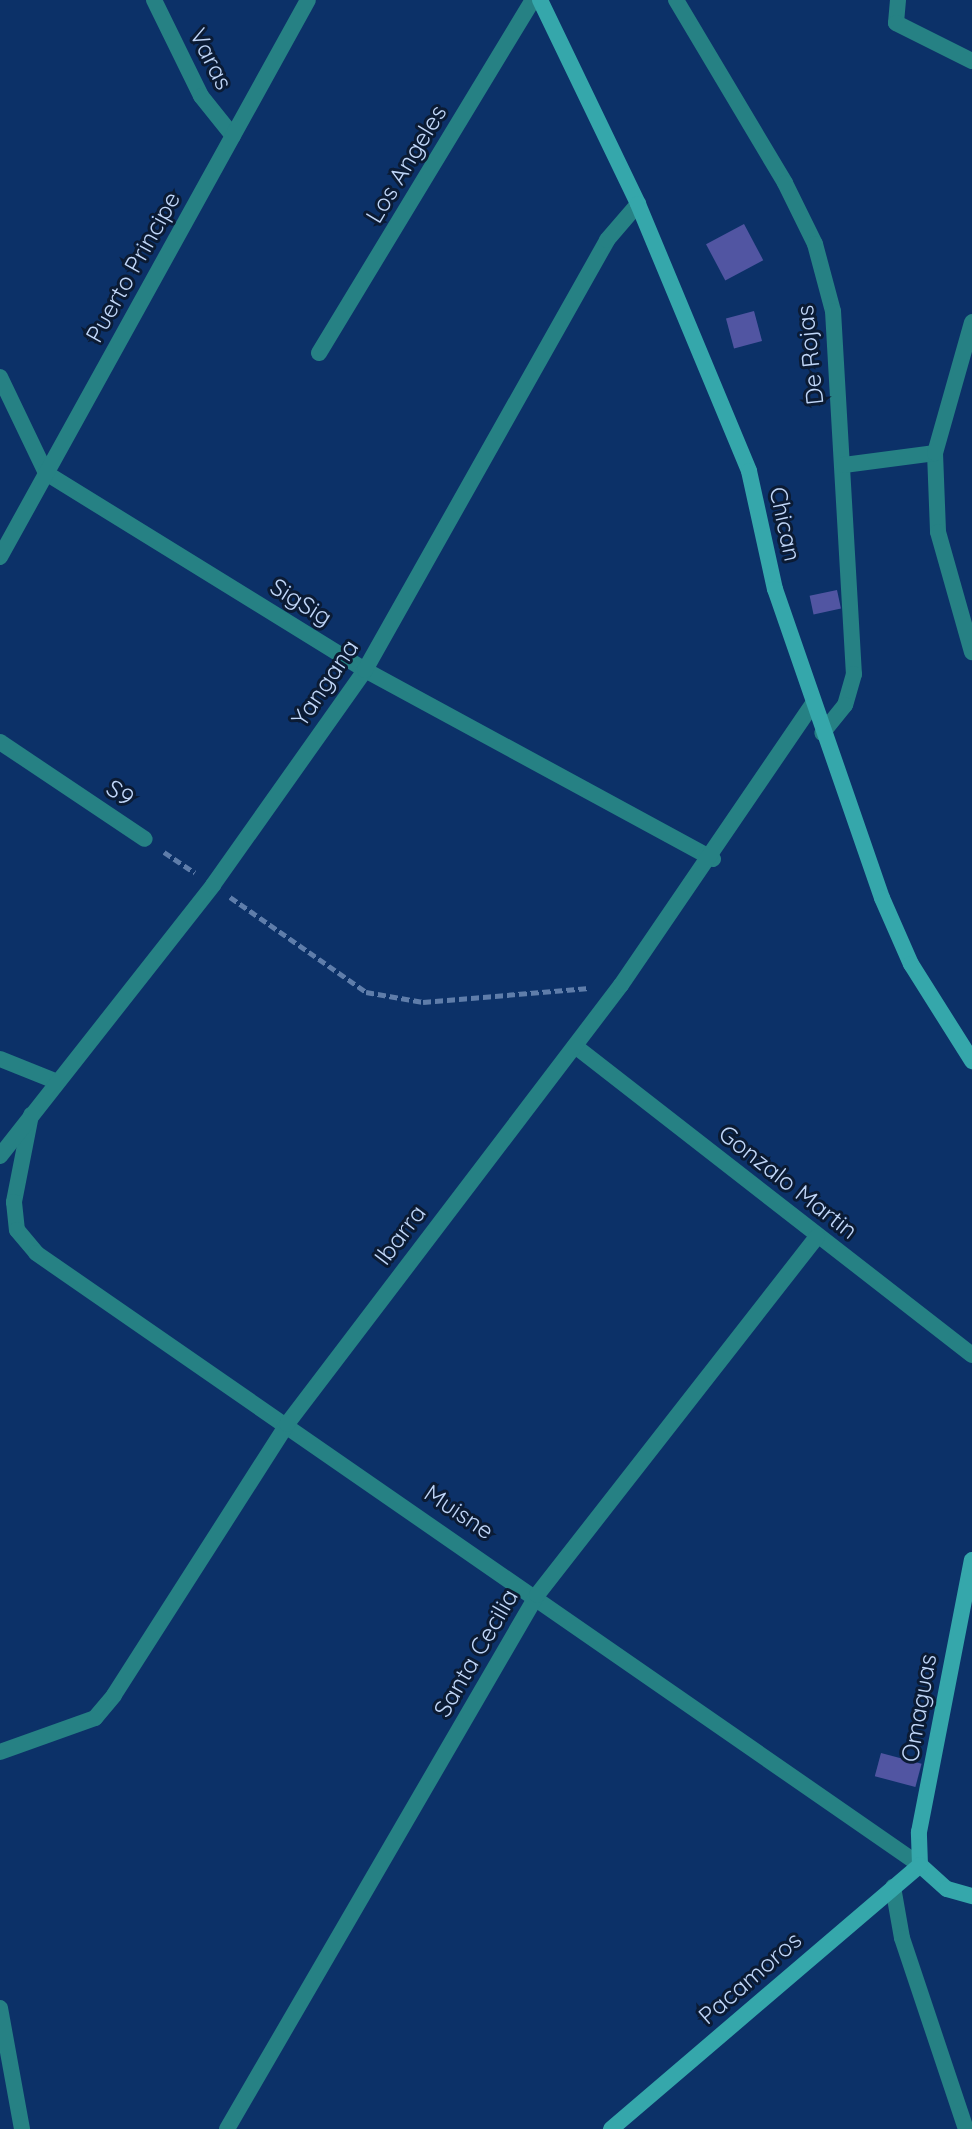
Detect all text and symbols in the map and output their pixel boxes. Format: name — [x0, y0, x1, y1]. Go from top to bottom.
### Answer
street label: Varas — [183, 24, 239, 94]
street label: Los Angeles — [360, 100, 452, 228]
street label: Puerto Principe — [80, 187, 186, 347]
street label: De Rojas — [790, 304, 830, 406]
street label: Chican — [763, 484, 807, 564]
street label: SigSig — [265, 572, 337, 632]
street label: Yangana — [285, 634, 365, 732]
street label: S9 — [101, 774, 139, 812]
street label: Gonzalo Martin — [713, 1119, 863, 1245]
street label: Ibarra — [368, 1199, 432, 1271]
street label: Muisne — [419, 1478, 499, 1546]
street label: Santa Cecilia — [428, 1584, 524, 1722]
street label: Omaguas — [895, 1652, 943, 1764]
street label: Pacamoros — [693, 1926, 807, 2030]

